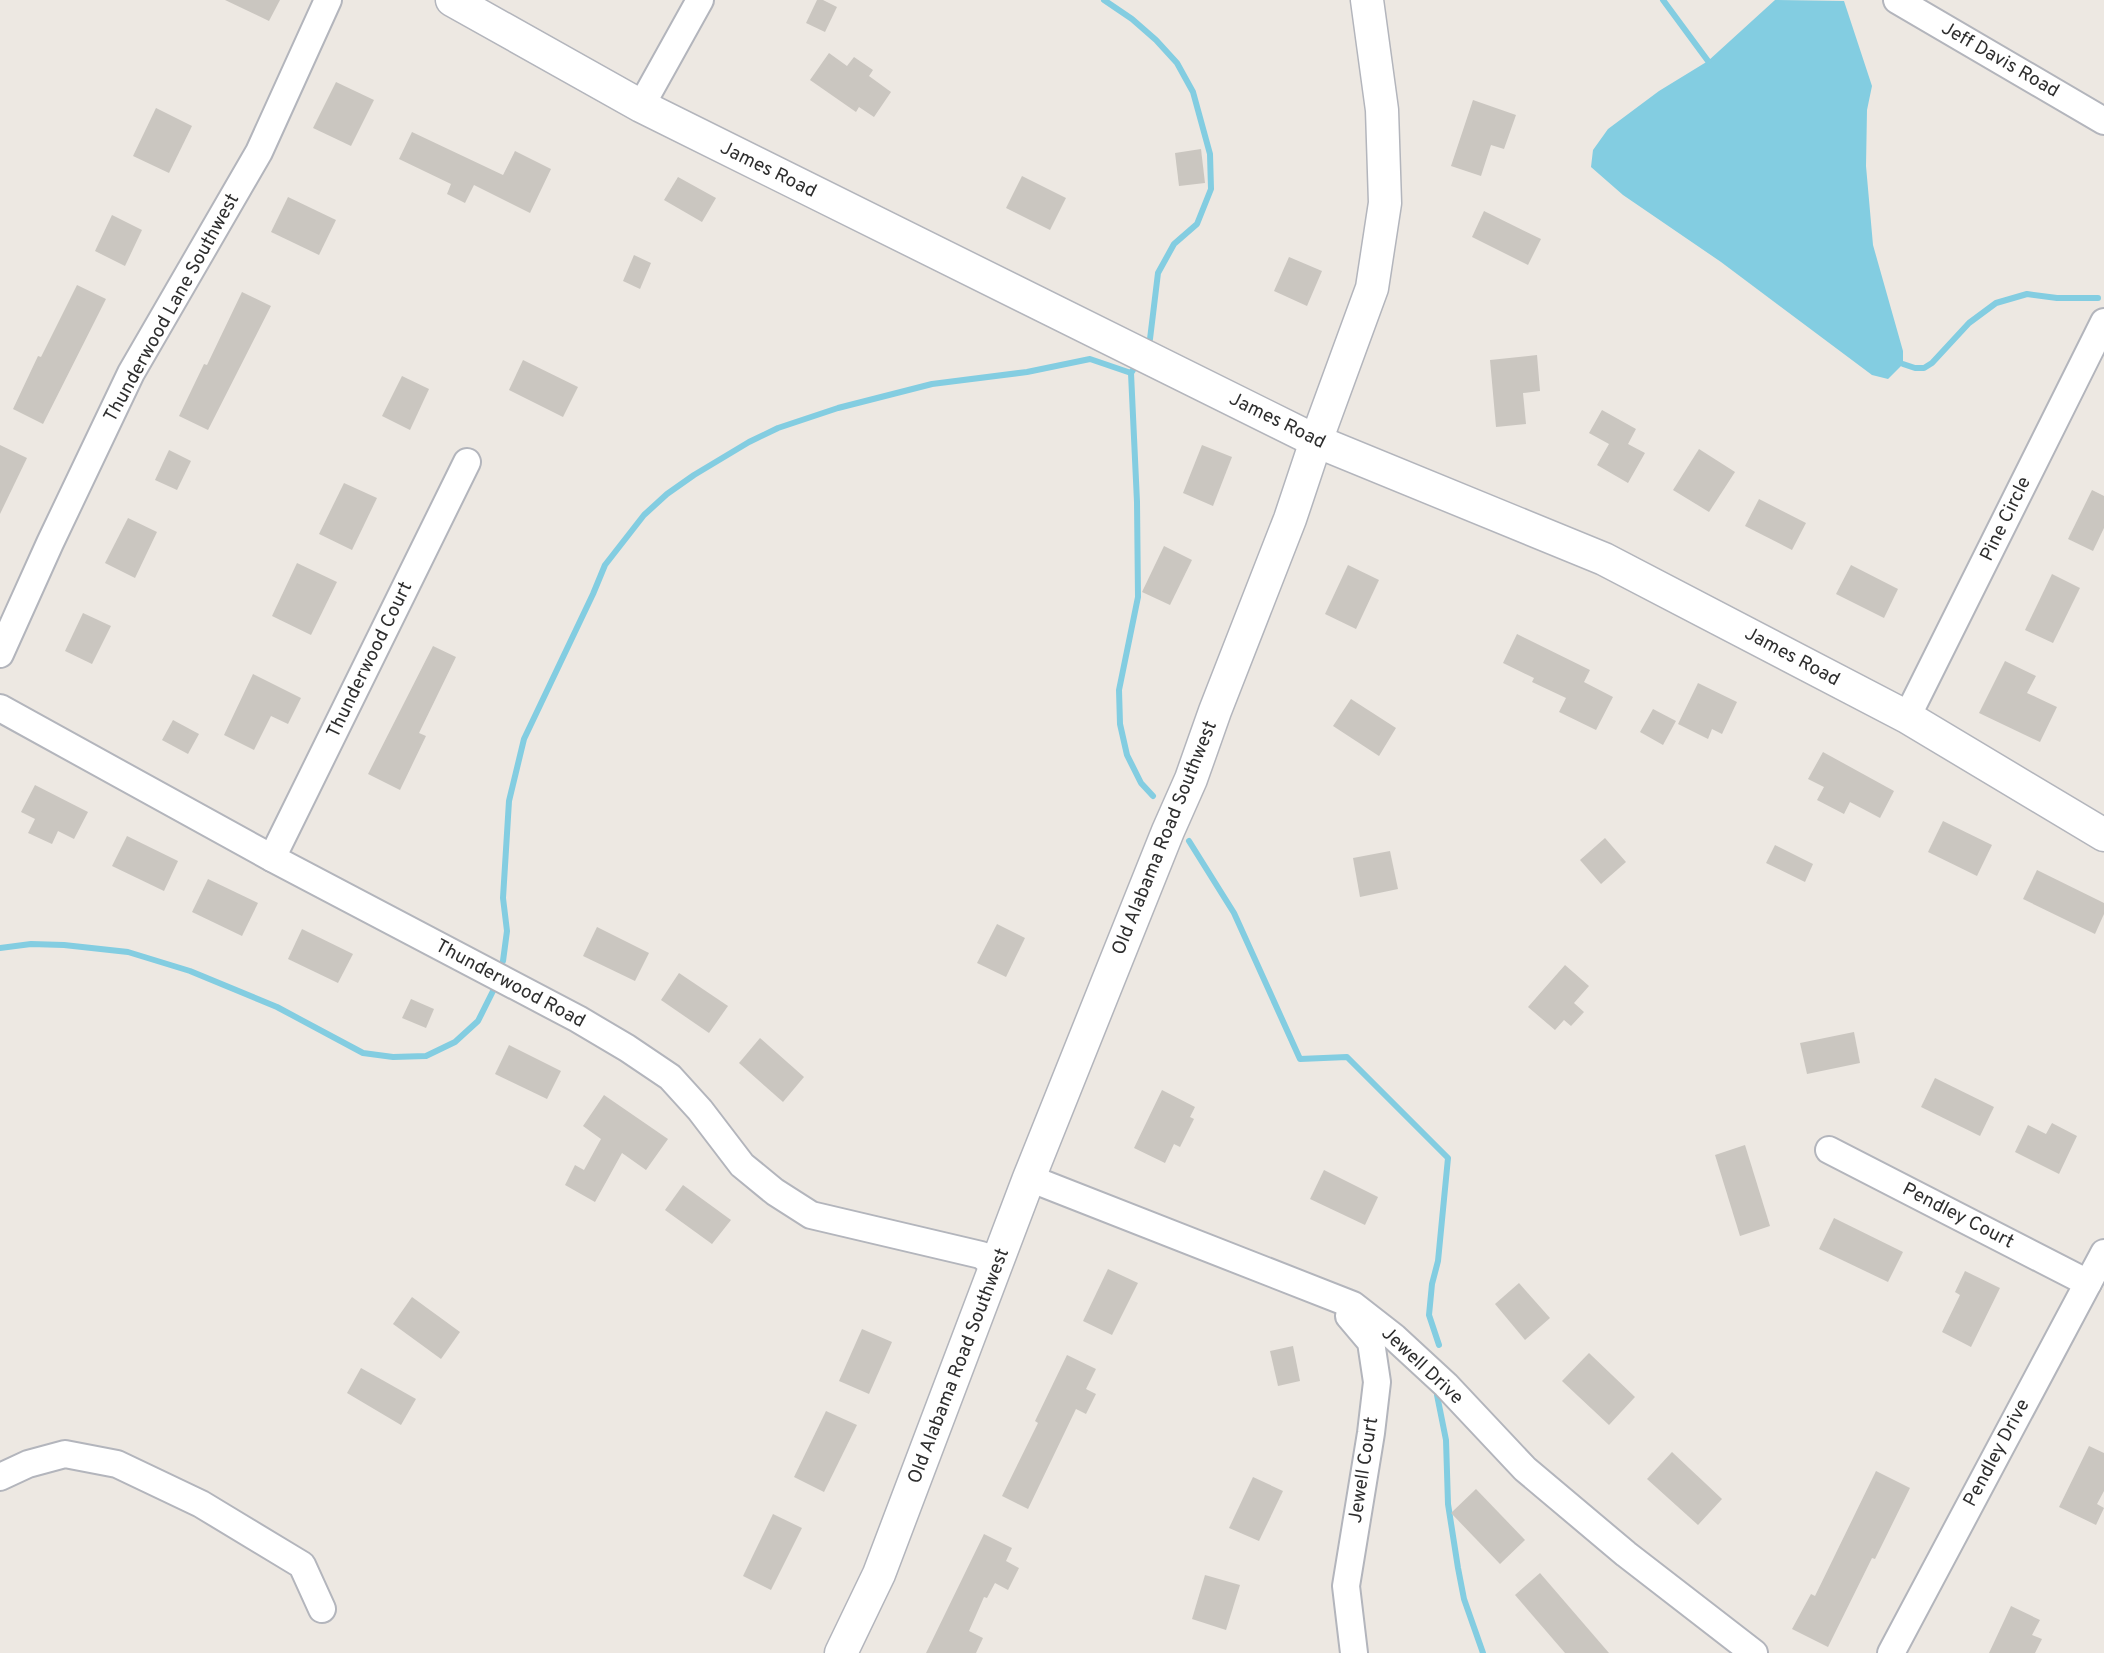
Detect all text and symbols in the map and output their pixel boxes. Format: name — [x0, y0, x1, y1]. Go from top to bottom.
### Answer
street label: Jeff Davis Road — [1937, 17, 2063, 103]
street label: James Road — [716, 136, 820, 204]
street label: Thunderwood Lane Southwest — [99, 189, 245, 427]
street label: James Road — [1225, 387, 1329, 455]
street label: Pine Circle — [1975, 473, 2037, 565]
street label: Thunderwood Court — [322, 578, 418, 742]
street label: James Road — [1740, 622, 1844, 692]
street label: Old Alabama Road Southwest — [1107, 717, 1223, 959]
street label: Thunderwood Road — [431, 934, 589, 1034]
street label: Pendley Court — [1898, 1178, 2018, 1254]
street label: Old Alabama Road Southwest — [903, 1245, 1015, 1487]
street label: Jewell Drive — [1376, 1322, 1468, 1410]
street label: Pendley Drive — [1959, 1395, 2035, 1511]
street label: Jewell Court — [1344, 1415, 1384, 1525]

